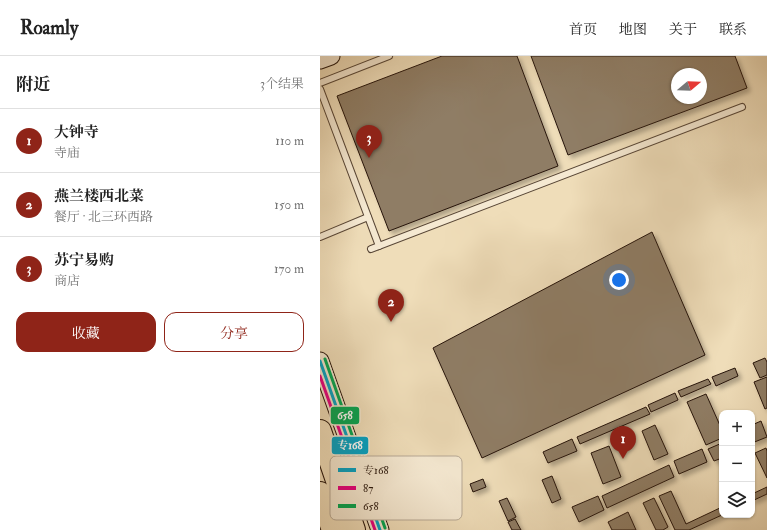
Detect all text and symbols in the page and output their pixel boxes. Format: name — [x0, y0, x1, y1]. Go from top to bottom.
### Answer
text: Roamly — [20, 16, 78, 40]
text: 首页 — [569, 21, 597, 38]
text: 地图 — [619, 21, 647, 38]
text: 关于 — [669, 21, 697, 38]
text: 联系 — [719, 21, 747, 38]
north arrow — [671, 68, 707, 104]
text: 附近 — [16, 74, 50, 95]
text: 3个结果 — [260, 76, 304, 92]
text: 大钟寺 — [54, 123, 99, 142]
pin: 3 — [356, 125, 382, 158]
text: 1 — [27, 133, 31, 149]
text: 110 m — [275, 133, 304, 149]
text: 寺庙 — [54, 145, 80, 161]
text: 燕兰楼西北菜 — [54, 187, 144, 206]
text: 2 — [26, 197, 32, 213]
text: 150 m — [274, 197, 304, 213]
text: 餐厅 · 北三环西路 — [54, 209, 153, 225]
text: 苏宁易购 — [54, 251, 114, 270]
text: 3 — [27, 261, 32, 277]
text: 170 m — [274, 261, 304, 277]
your location — [609, 270, 629, 290]
text: 商店 — [54, 273, 80, 289]
pin: 2 — [378, 289, 404, 322]
button: 收藏 — [16, 312, 156, 352]
button: 分享 — [164, 312, 304, 352]
line badge: 658 — [330, 406, 360, 425]
text: 658 — [337, 409, 354, 422]
map controls — [719, 410, 755, 518]
button: + — [719, 410, 755, 446]
pin: 1 — [610, 426, 636, 459]
line badge: 专168 — [331, 436, 369, 455]
text: 专168 — [337, 439, 364, 452]
button: − — [719, 446, 755, 482]
legend — [330, 456, 462, 520]
text: 专168 — [363, 464, 389, 477]
text: 87 — [363, 482, 373, 495]
button: layers — [719, 482, 755, 518]
text: 658 — [363, 500, 379, 513]

